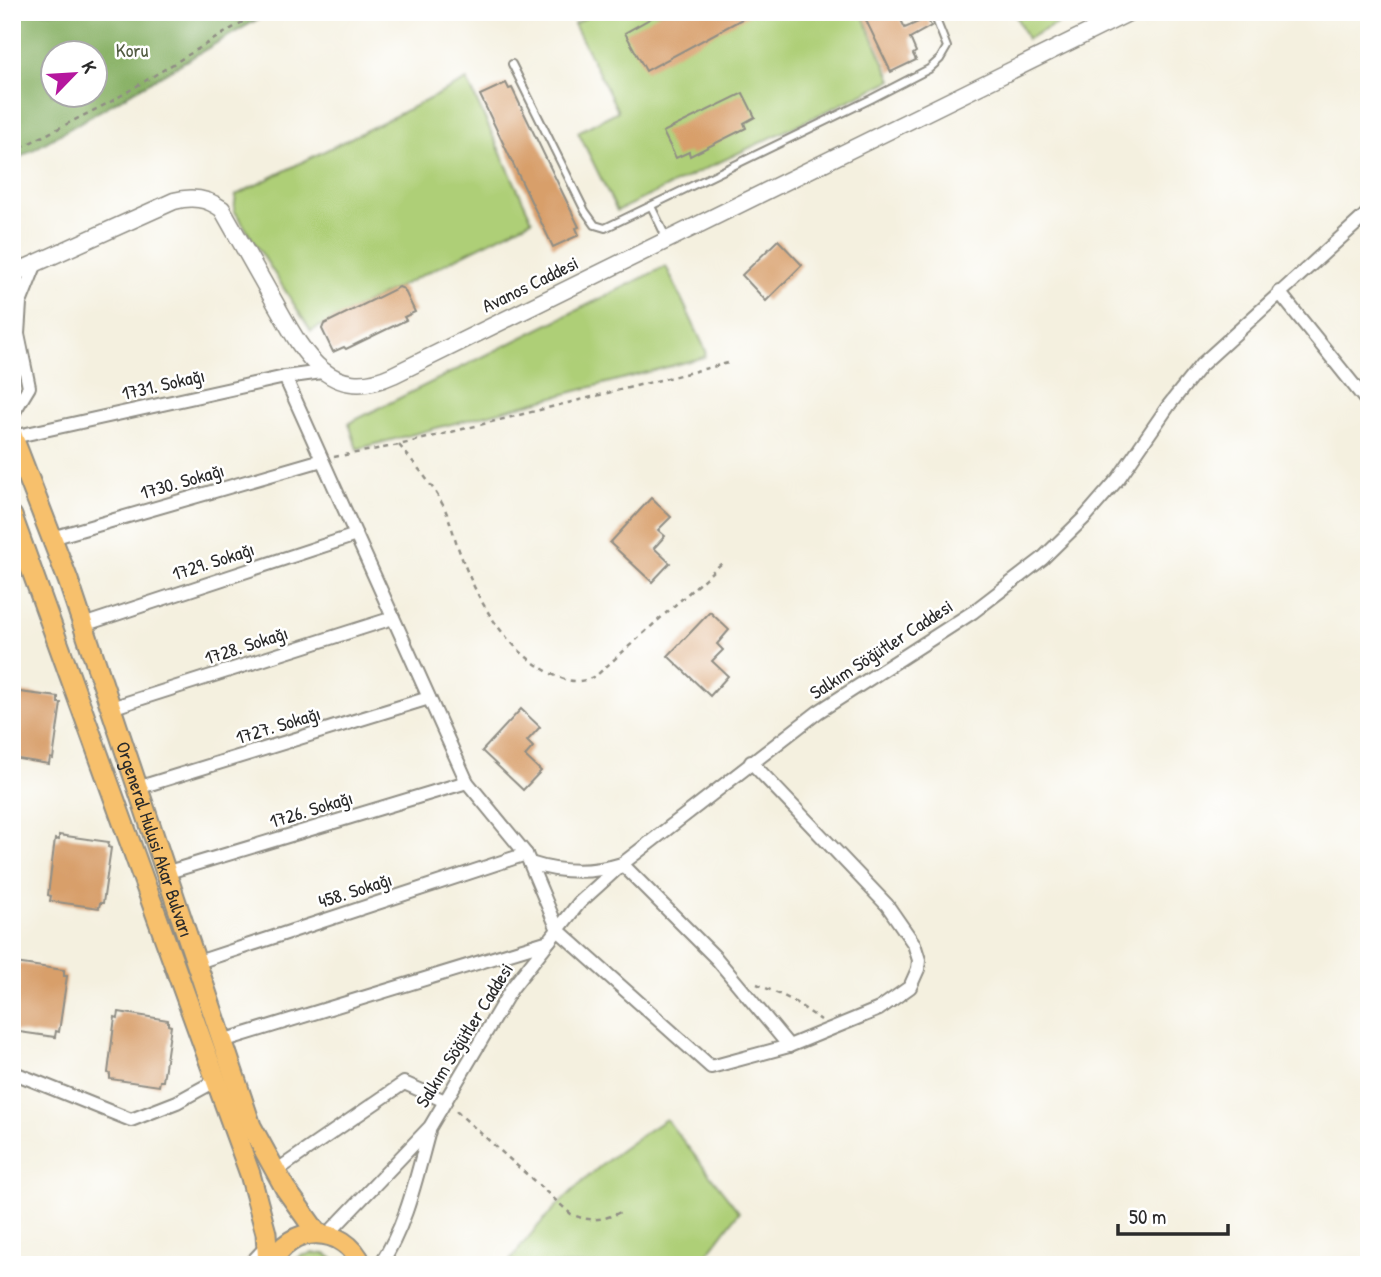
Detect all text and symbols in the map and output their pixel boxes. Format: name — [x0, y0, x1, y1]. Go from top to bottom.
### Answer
park label: Koru — [116, 37, 149, 63]
north arrow — [38, 38, 108, 108]
text: K — [76, 57, 103, 77]
street label: Avanos Caddesi — [478, 250, 582, 318]
street label: 1731. Sokağı — [119, 362, 207, 406]
street label: 1730. Sokağı — [137, 457, 227, 505]
street label: 1729. Sokağı — [169, 535, 257, 587]
street label: Salkım Söğütler Caddesi — [804, 593, 958, 705]
street label: 1728. Sokağı — [201, 619, 291, 671]
street label: 1727. Sokağı — [232, 700, 324, 750]
street label: Orgeneral Hulusi Akar Bulvarı — [110, 738, 200, 941]
street label: 1726. Sokağı — [266, 784, 356, 834]
street label: 458. Sokağı — [315, 866, 395, 914]
street label: Salkım Söğütler Caddesi — [409, 958, 519, 1112]
scale bar — [1118, 1193, 1229, 1237]
text: 50 m — [1129, 1202, 1166, 1231]

